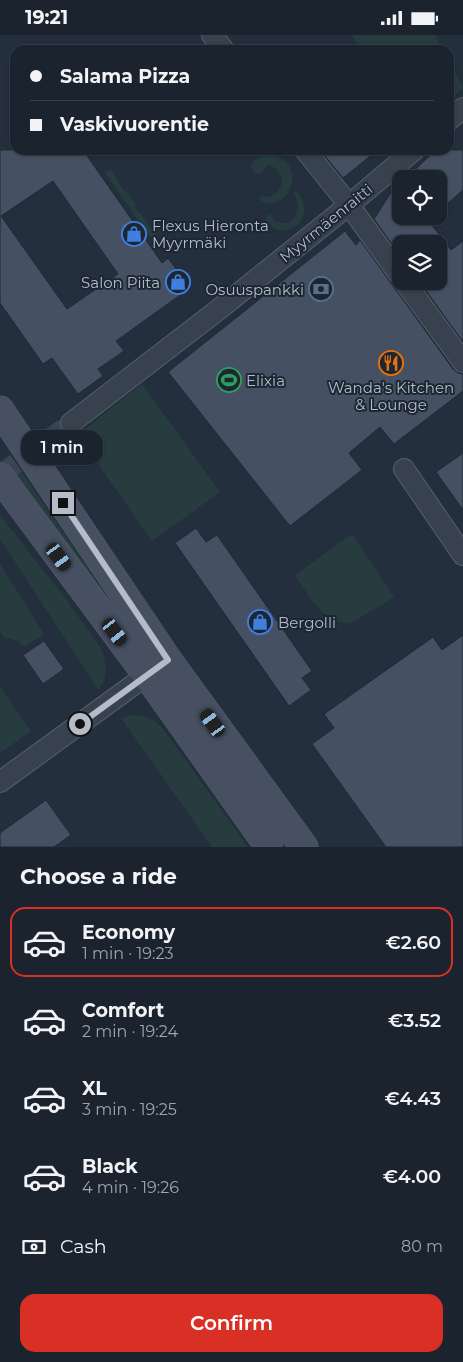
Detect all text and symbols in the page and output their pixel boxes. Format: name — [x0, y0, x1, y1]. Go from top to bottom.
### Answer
text: 19:21 — [25, 6, 68, 29]
text: Salama Pizza — [60, 65, 190, 88]
text: Vaskivuorentie — [60, 113, 209, 136]
map controls — [392, 170, 447, 290]
button: locate — [392, 170, 447, 225]
street label: Myyrmäenraitti — [276, 180, 376, 266]
place label: Flexus Hieronta Myyrmäki — [152, 216, 269, 252]
shop icon: Flexus Hieronta Myyrmäki — [121, 221, 147, 247]
button: layers — [392, 235, 447, 290]
shop icon: Salon Piita — [165, 269, 191, 295]
place label: Salon Piita — [81, 273, 160, 292]
bank icon: Osuuspankki — [308, 276, 334, 302]
place label: Osuuspankki — [206, 280, 304, 299]
restaurant icon: Wanda's Kitchen & Lounge — [378, 350, 404, 376]
sports icon: Elixia — [216, 367, 242, 393]
place label: Elixia — [246, 371, 285, 390]
place label: Wanda's Kitchen & Lounge — [328, 378, 454, 414]
callout: 1 min — [22, 431, 104, 465]
text: 1 min — [41, 438, 83, 457]
route end — [52, 492, 74, 514]
car — [44, 540, 73, 574]
shop icon: Bergolli — [247, 609, 273, 635]
place label: Bergolli — [278, 613, 336, 632]
car — [99, 616, 130, 648]
car — [198, 706, 227, 740]
route start — [69, 713, 91, 735]
text: Choose a ride — [20, 863, 177, 890]
icon: car — [22, 920, 67, 965]
text: Economy — [82, 921, 175, 944]
text: €2.60 — [385, 931, 441, 954]
text: 1 min · 19:23 — [82, 944, 174, 963]
icon: car — [22, 998, 67, 1043]
text: Comfort — [82, 999, 164, 1022]
text: €3.52 — [388, 1009, 441, 1032]
text: 2 min · 19:24 — [82, 1022, 178, 1041]
icon: car — [22, 1076, 67, 1121]
text: XL — [82, 1077, 107, 1100]
text: €4.43 — [385, 1087, 441, 1110]
text: 3 min · 19:25 — [82, 1100, 177, 1119]
icon: car — [22, 1154, 67, 1199]
text: Black — [82, 1155, 138, 1178]
text: €4.00 — [383, 1165, 441, 1188]
text: 4 min · 19:26 — [82, 1178, 179, 1197]
icon: cash — [20, 1233, 48, 1261]
text: Cash — [60, 1235, 107, 1258]
text: 80 m — [401, 1237, 443, 1256]
button: Confirm — [20, 1294, 443, 1352]

